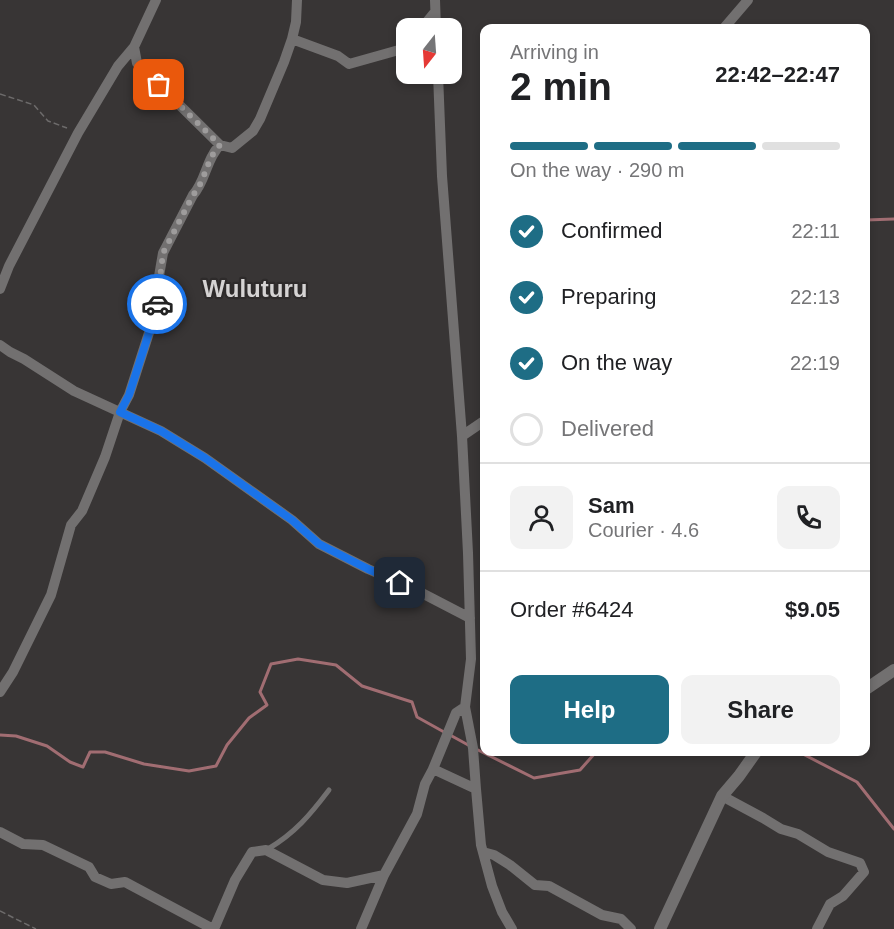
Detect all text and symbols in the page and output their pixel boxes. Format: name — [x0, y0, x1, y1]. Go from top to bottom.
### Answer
north arrow — [396, 18, 462, 84]
map controls — [396, 18, 462, 84]
text: Arriving in — [510, 41, 599, 63]
pin — [133, 59, 184, 110]
text: 22:42–22:47 — [715, 62, 840, 87]
text: 2 min — [510, 65, 612, 108]
icon: bag — [142, 68, 175, 101]
text: On the way · 290 m — [510, 159, 685, 181]
icon: check — [510, 215, 543, 248]
text: Confirmed — [561, 218, 662, 243]
text: 22:11 — [791, 220, 840, 242]
courier — [127, 274, 187, 334]
district label: Wuluturu — [203, 275, 307, 302]
icon: check — [510, 281, 543, 314]
text: Preparing — [561, 284, 656, 309]
text: 22:13 — [790, 286, 840, 308]
icon: car — [141, 288, 174, 321]
icon: check — [510, 347, 543, 380]
text: On the way — [561, 350, 672, 375]
text: 22:19 — [790, 352, 840, 374]
text: Delivered — [561, 416, 654, 441]
button: person — [510, 486, 573, 549]
button: phone — [777, 486, 840, 549]
text: Sam — [588, 493, 634, 518]
text: Courier · 4.6 — [588, 519, 699, 541]
pin — [374, 557, 425, 608]
icon: home — [383, 566, 416, 599]
text: Order #6424 — [510, 597, 634, 622]
text: $9.05 — [785, 597, 840, 622]
button: Help — [510, 675, 669, 744]
button: Share — [681, 675, 840, 744]

